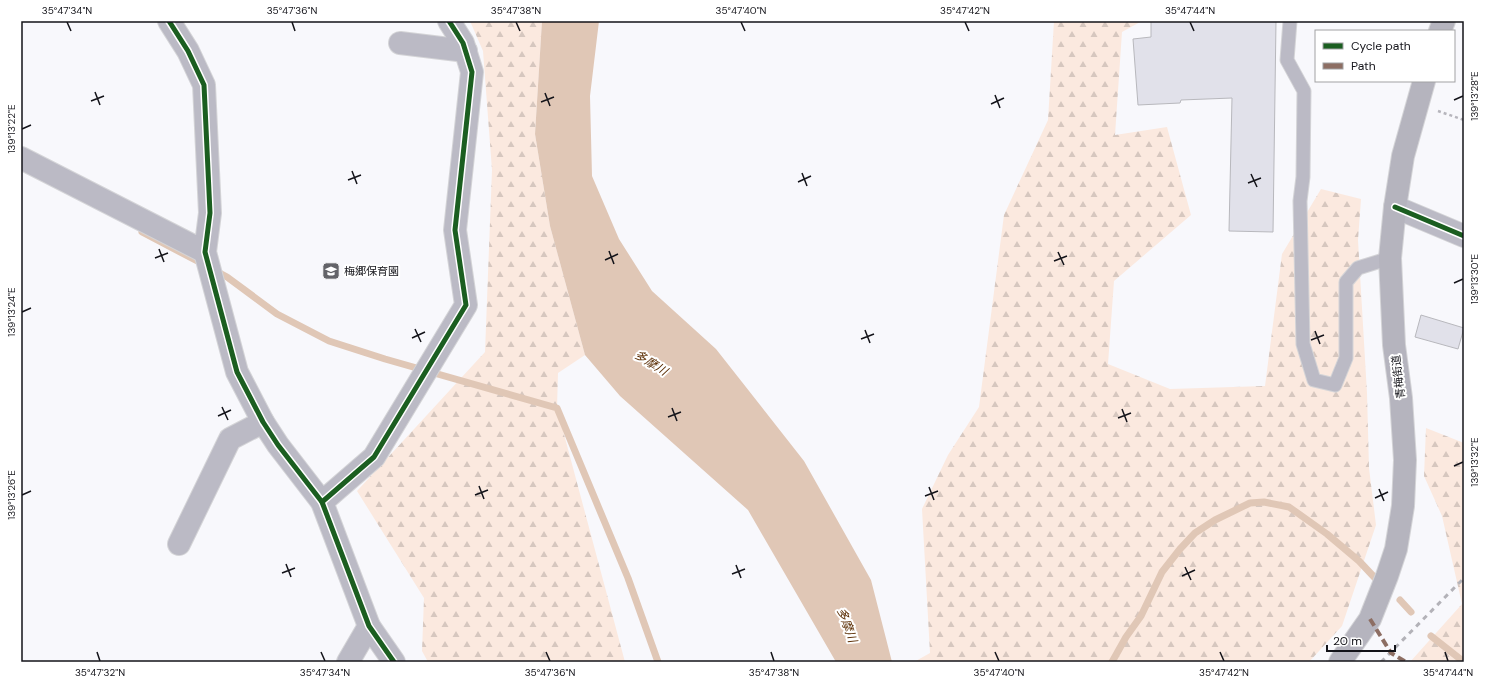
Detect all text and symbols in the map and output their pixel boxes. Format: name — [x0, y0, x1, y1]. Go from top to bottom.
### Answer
text: 35°47'34"N — [42, 4, 92, 17]
text: 35°47'36"N — [267, 4, 317, 17]
text: 35°47'38"N — [491, 4, 541, 17]
text: 35°47'40"N — [716, 4, 767, 17]
text: 35°47'42"N — [940, 4, 990, 17]
text: 35°47'44"N — [1165, 4, 1215, 17]
legend — [1315, 30, 1455, 82]
text: Cycle path — [1351, 38, 1411, 54]
text: Path — [1351, 58, 1376, 74]
text: 139°13'28"E — [1468, 71, 1481, 121]
text: 139°13'22"E — [5, 104, 18, 154]
text: 139°13'30"E — [1468, 253, 1481, 304]
school or university icon: 梅郷保育園 — [321, 261, 341, 281]
place label: 梅郷保育園 — [344, 264, 399, 278]
text: 139°13'24"E — [5, 287, 18, 337]
water label: 多摩川 — [631, 347, 672, 380]
street label: 青梅街道 — [1388, 354, 1408, 400]
text: 139°13'32"E — [1468, 437, 1481, 487]
text: 139°13'26"E — [5, 470, 18, 520]
water label: 多摩川 — [833, 605, 861, 647]
scale bar — [1327, 627, 1395, 653]
text: 20 m — [1333, 633, 1362, 649]
text: 35°47'32"N — [75, 666, 125, 679]
text: 35°47'34"N — [300, 666, 350, 679]
text: 35°47'36"N — [525, 666, 575, 679]
text: 35°47'38"N — [749, 666, 799, 679]
text: 35°47'40"N — [974, 666, 1025, 679]
text: 35°47'42"N — [1199, 666, 1249, 679]
text: 35°47'44"N — [1423, 666, 1473, 679]

